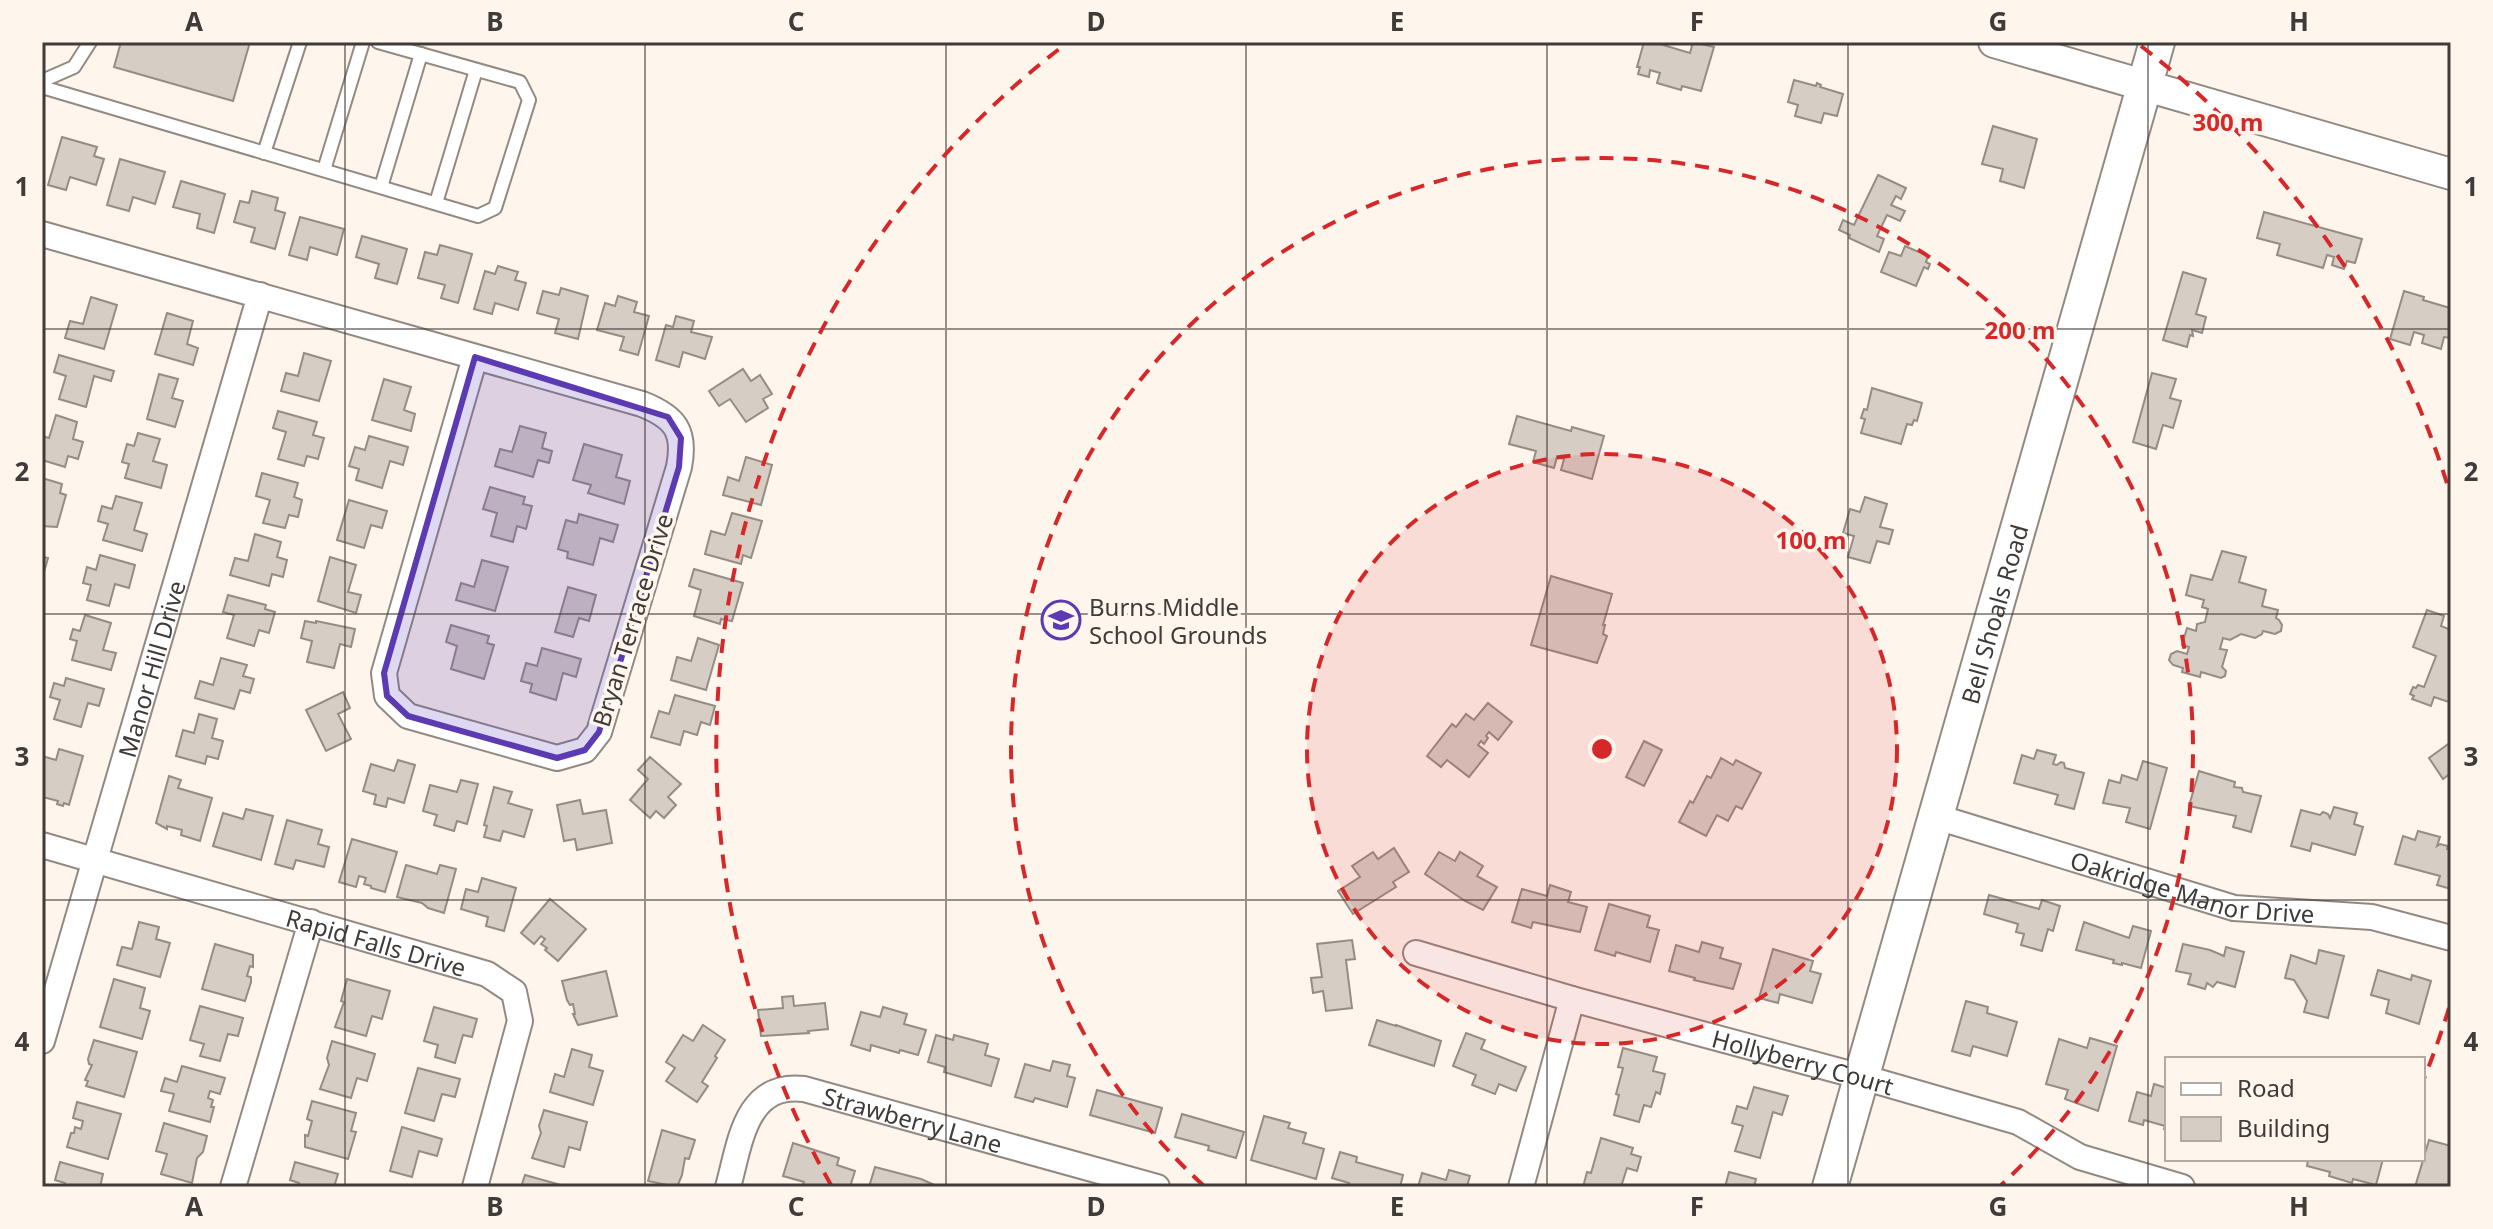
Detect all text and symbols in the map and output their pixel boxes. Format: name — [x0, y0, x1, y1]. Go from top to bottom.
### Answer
text: A — [185, 3, 203, 39]
text: B — [486, 3, 504, 39]
text: C — [788, 3, 804, 39]
text: D — [1086, 3, 1106, 39]
text: E — [1390, 3, 1404, 39]
text: F — [1690, 3, 1704, 39]
text: G — [1989, 3, 2007, 39]
text: H — [2289, 3, 2309, 39]
text: 300 m — [2193, 105, 2263, 138]
text: 1 — [15, 168, 29, 204]
text: 1 — [2464, 168, 2478, 204]
text: 200 m — [1985, 313, 2055, 346]
text: 2 — [15, 453, 30, 489]
text: 2 — [2464, 453, 2479, 489]
street label: Bryan Terrace Drive — [584, 510, 680, 730]
street label: Bell Shoals Road — [1952, 520, 2035, 708]
text: 100 m — [1776, 523, 1846, 556]
street label: Manor Hill Drive — [109, 576, 192, 761]
place label: Burns Middle School Grounds — [1089, 590, 1267, 651]
school or university icon: Burns Middle School Grounds — [1040, 599, 1082, 641]
centre of rings — [1588, 735, 1616, 763]
text: 3 — [15, 738, 29, 774]
text: 3 — [2464, 738, 2478, 774]
street label: Oakridge Manor Drive — [2067, 842, 2316, 930]
street label: Rapid Falls Drive — [282, 900, 470, 984]
street label: Hollyberry Court — [1709, 1021, 1898, 1102]
text: 4 — [15, 1023, 30, 1059]
text: 4 — [2464, 1023, 2479, 1059]
legend — [2165, 1057, 2425, 1161]
text: Road — [2237, 1071, 2295, 1104]
street label: Strawberry Lane — [819, 1079, 1006, 1160]
text: Building — [2237, 1111, 2330, 1144]
text: A — [185, 1188, 203, 1224]
text: B — [486, 1188, 504, 1224]
text: C — [788, 1188, 804, 1224]
text: D — [1086, 1188, 1106, 1224]
text: E — [1390, 1188, 1404, 1224]
text: F — [1690, 1188, 1704, 1224]
text: G — [1989, 1188, 2007, 1224]
text: H — [2289, 1188, 2309, 1224]

